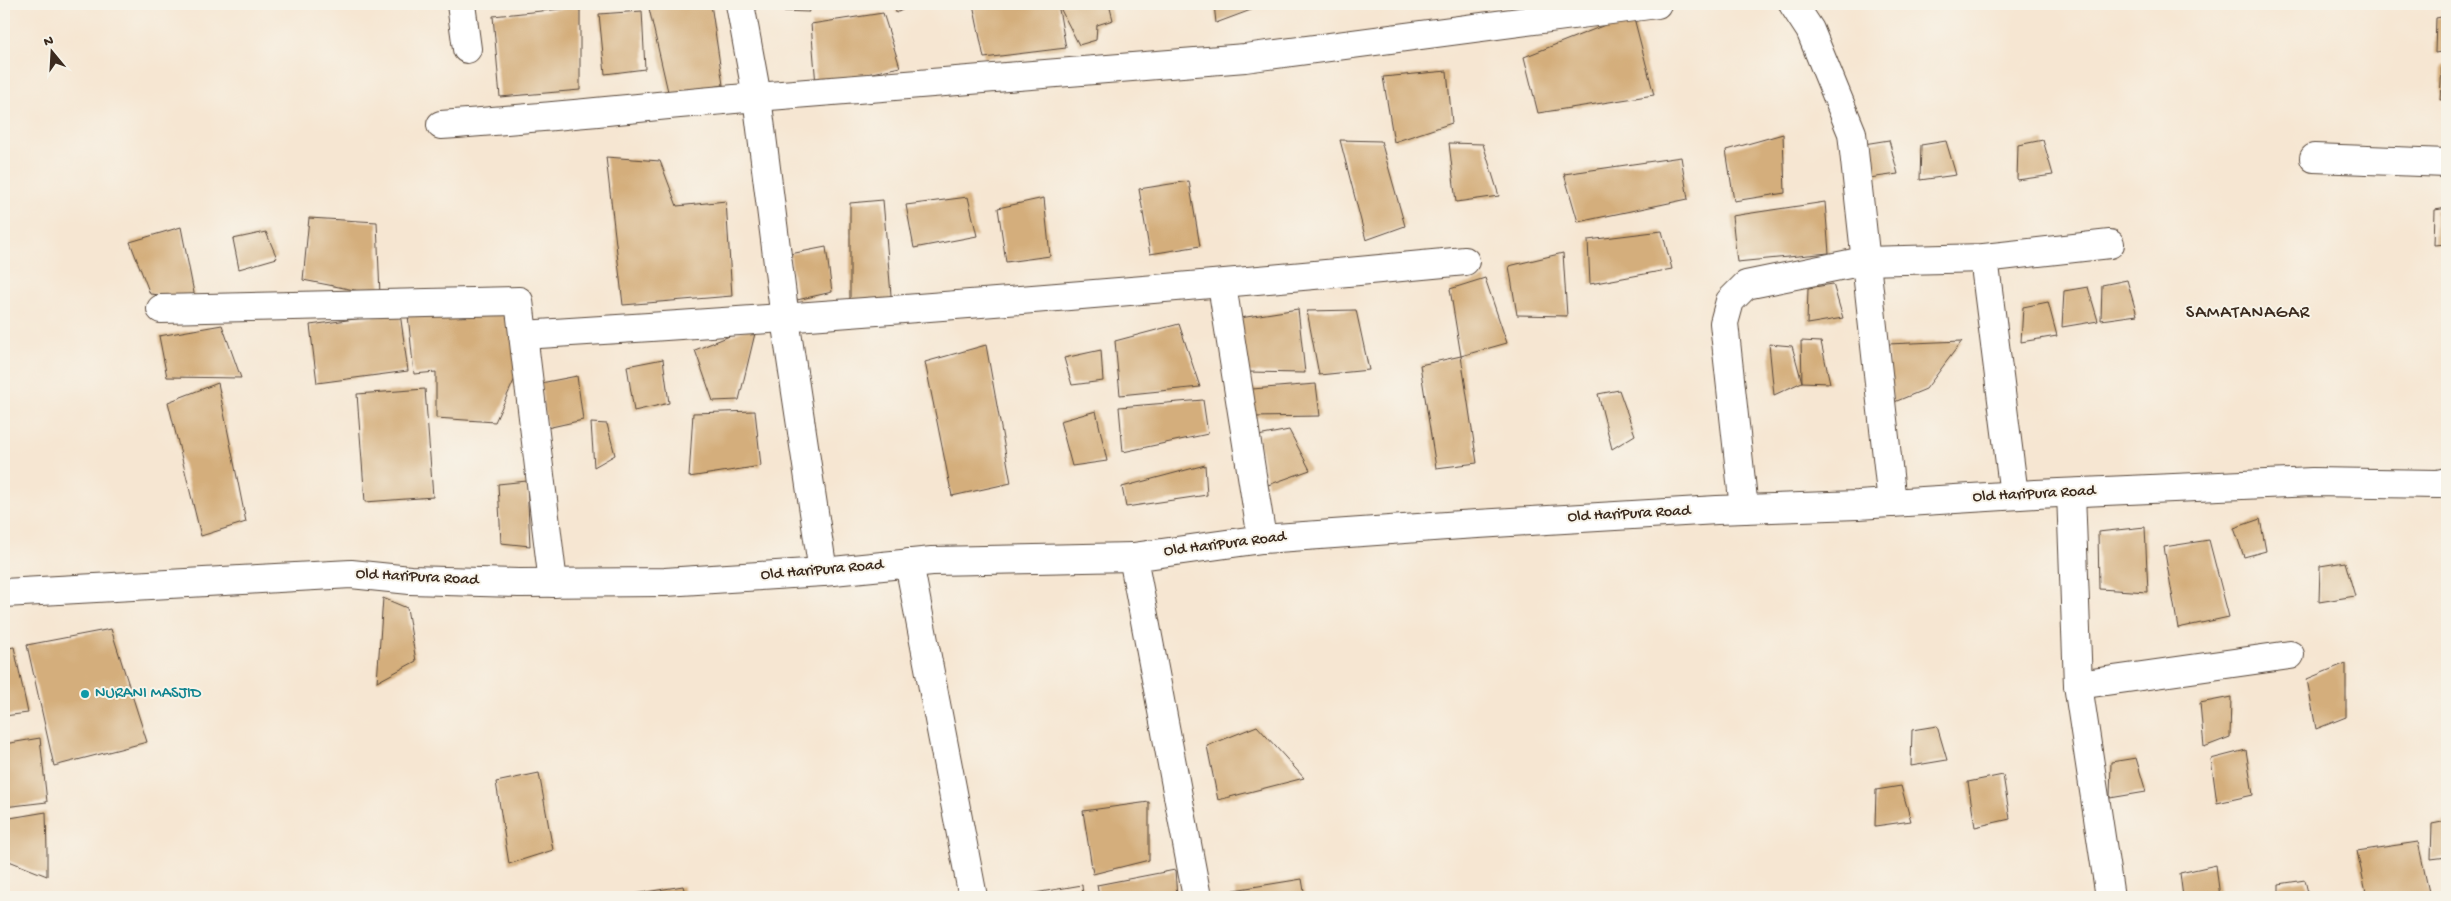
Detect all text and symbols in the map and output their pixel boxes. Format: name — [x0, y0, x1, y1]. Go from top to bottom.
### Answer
north arrow — [28, 28, 78, 78]
text: N — [42, 33, 56, 52]
district label: SAMATANAGAR — [2186, 303, 2310, 324]
street label: Old HariPura Road — [1972, 482, 2098, 508]
street label: Old HariPura Road — [1567, 502, 1693, 528]
street label: Old HariPura Road — [1163, 528, 1289, 562]
street label: Old HariPura Road — [760, 556, 886, 586]
street label: Old HariPura Road — [355, 565, 481, 591]
place label: NURANI MASJID — [95, 685, 202, 704]
marker: NURANI MASJID — [79, 688, 91, 700]

